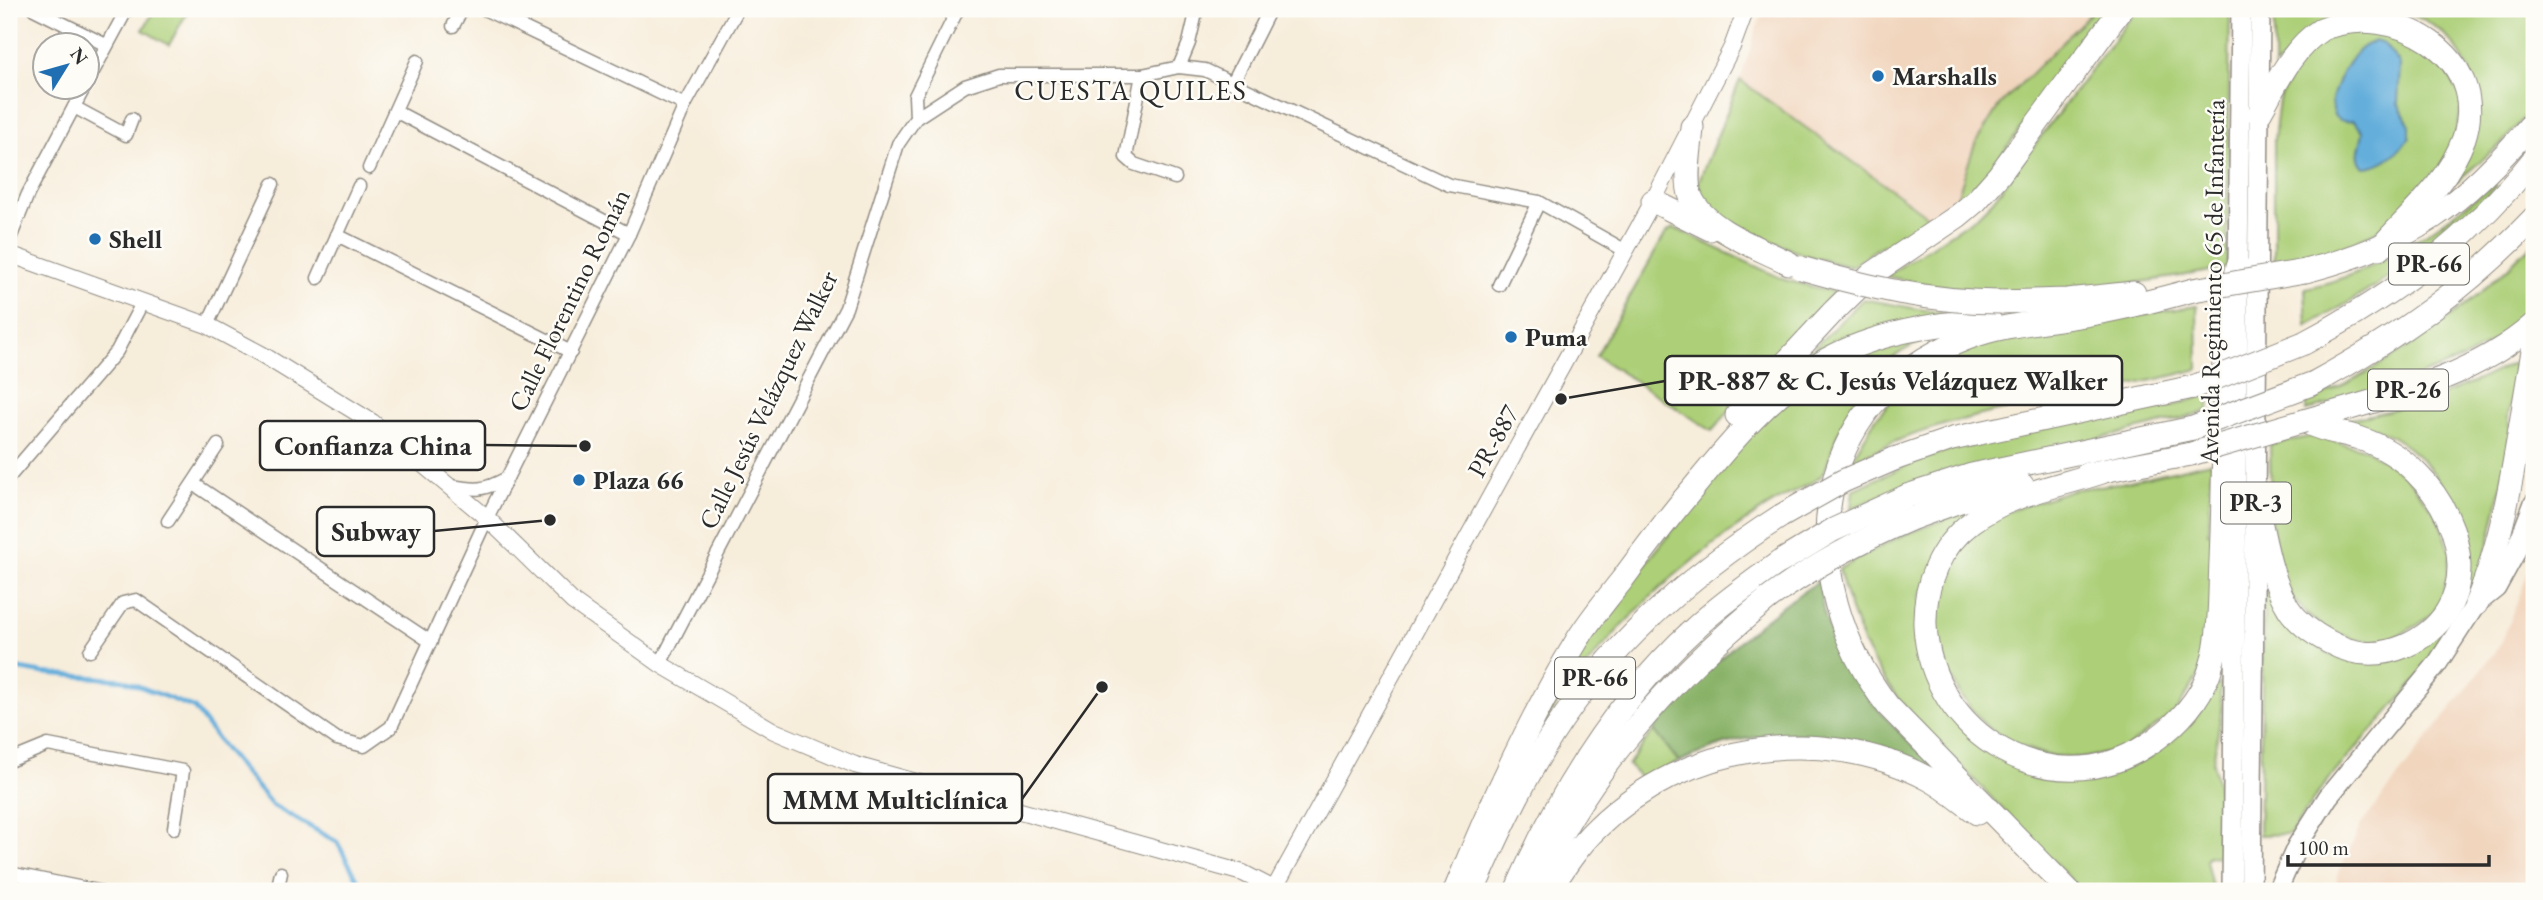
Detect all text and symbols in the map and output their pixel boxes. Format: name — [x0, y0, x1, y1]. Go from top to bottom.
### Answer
north arrow — [32, 32, 102, 102]
text: N — [65, 42, 94, 70]
place label: Marshalls — [1892, 59, 1997, 93]
marker: Marshalls — [1870, 68, 1886, 84]
district label: CUESTA QUILES — [1014, 72, 1248, 108]
street label: Avenida Regimiento 65 de Infantería — [2192, 98, 2232, 466]
street label: Calle Florentino Román — [500, 183, 638, 417]
place label: Shell — [109, 222, 162, 256]
marker: Shell — [87, 231, 103, 247]
road number: PR-66 — [2389, 244, 2469, 284]
street label: Calle Jesús Velázquez Walker — [691, 265, 846, 535]
place label: Puma — [1525, 320, 1588, 354]
marker: Puma — [1503, 329, 1519, 345]
callout: PR-887 & C. Jesús Velázquez Walker — [1665, 356, 2122, 405]
text: PR-887 & C. Jesús Velázquez Walker — [1678, 362, 2108, 398]
road number: PR-26 — [2368, 370, 2448, 410]
street label: PR-887 — [1459, 398, 1527, 483]
callout: Confianza China — [260, 421, 485, 470]
text: Confianza China — [274, 427, 472, 463]
place label: Plaza 66 — [593, 463, 684, 497]
marker: Plaza 66 — [571, 472, 587, 488]
road number: PR-3 — [2221, 482, 2291, 524]
callout: Subway — [317, 507, 434, 556]
text: Subway — [331, 513, 421, 549]
road number: PR-66 — [1555, 658, 1635, 698]
callout: MMM Multiclínica — [768, 774, 1022, 823]
text: MMM Multiclínica — [782, 781, 1008, 817]
scale bar — [2288, 823, 2489, 867]
text: 100 m — [2298, 834, 2349, 861]

